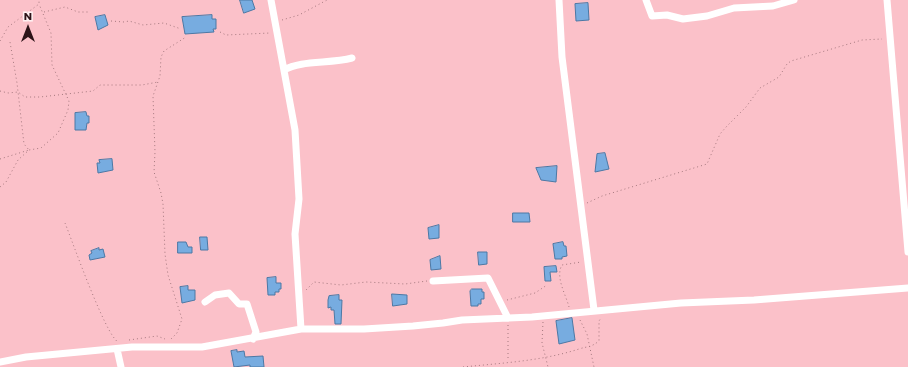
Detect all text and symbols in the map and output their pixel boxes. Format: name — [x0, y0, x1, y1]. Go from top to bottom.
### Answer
north arrow — [8, 8, 48, 48]
text: N — [24, 8, 32, 24]

